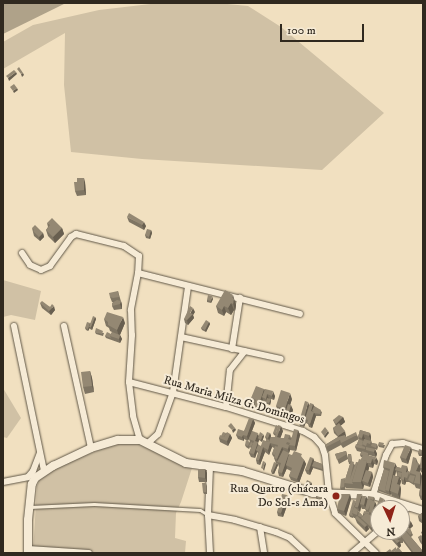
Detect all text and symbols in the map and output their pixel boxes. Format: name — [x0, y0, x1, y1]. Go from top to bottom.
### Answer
scale bar — [282, 16, 366, 42]
text: 100 m — [287, 23, 316, 38]
street label: Rua Maria Milza G. Domingos — [162, 373, 306, 427]
place label: Rua Quatro (chácara Do Sol-s Ama) — [230, 482, 328, 510]
marker: Rua Quatro (chácara Do Sol-s Ama) — [331, 491, 341, 501]
north arrow — [370, 500, 410, 540]
text: N — [386, 524, 396, 538]

